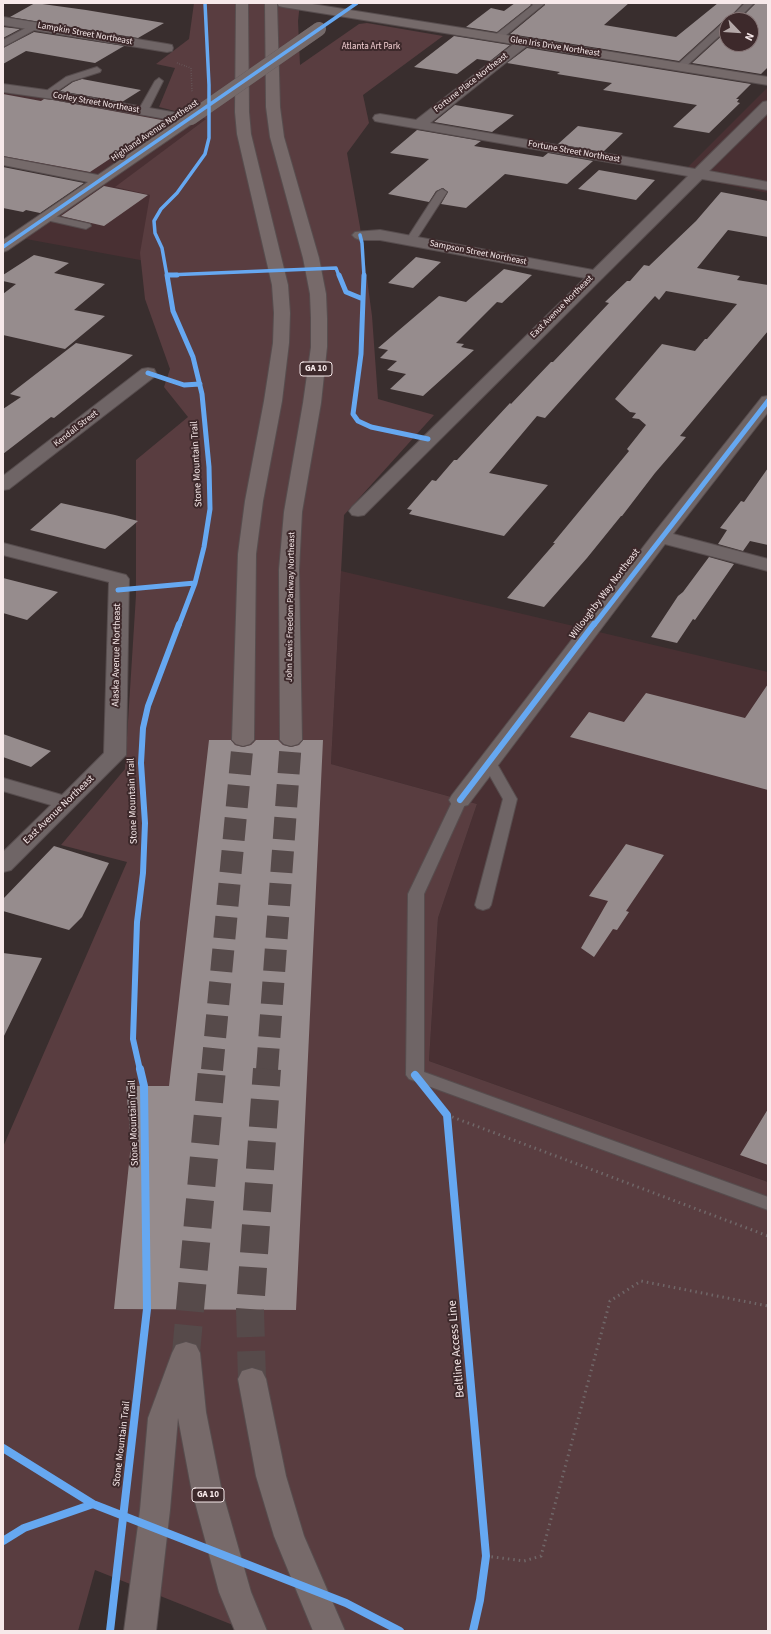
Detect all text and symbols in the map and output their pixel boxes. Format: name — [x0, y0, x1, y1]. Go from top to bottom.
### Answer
north arrow — [719, 12, 759, 52]
street label: Lampkin Street Northeast — [37, 20, 133, 48]
text: N — [741, 30, 758, 43]
street label: Glen Iris Drive Northeast — [509, 35, 601, 59]
park label: Atlanta Art Park — [342, 42, 400, 52]
street label: Fortune Place Northeast — [432, 51, 510, 115]
street label: Corley Street Northeast — [52, 90, 140, 116]
street label: Highland Avenue Northeast — [109, 98, 201, 164]
street label: Fortune Street Northeast — [527, 139, 621, 165]
street label: Sampson Street Northeast — [428, 238, 528, 268]
street label: East Avenue Northeast — [528, 273, 596, 341]
road number: GA 10 — [300, 362, 332, 376]
street label: Kendall Street — [52, 408, 100, 450]
street label: Stone Mountain Trail — [189, 421, 205, 507]
street label: John Lewis Freedom Parkway Northeast — [284, 532, 298, 682]
street label: Willoughby Way Northeast — [567, 547, 643, 641]
street label: Alaska Avenue Northeast — [110, 603, 124, 707]
street label: Stone Mountain Trail — [126, 758, 140, 844]
street label: East Avenue Northeast — [21, 773, 97, 847]
street label: Stone Mountain Trail — [127, 1080, 141, 1166]
street label: Beltline Access Line — [446, 1300, 468, 1398]
street label: Stone Mountain Trail — [111, 1401, 133, 1487]
road number: GA 10 — [192, 1488, 224, 1502]

